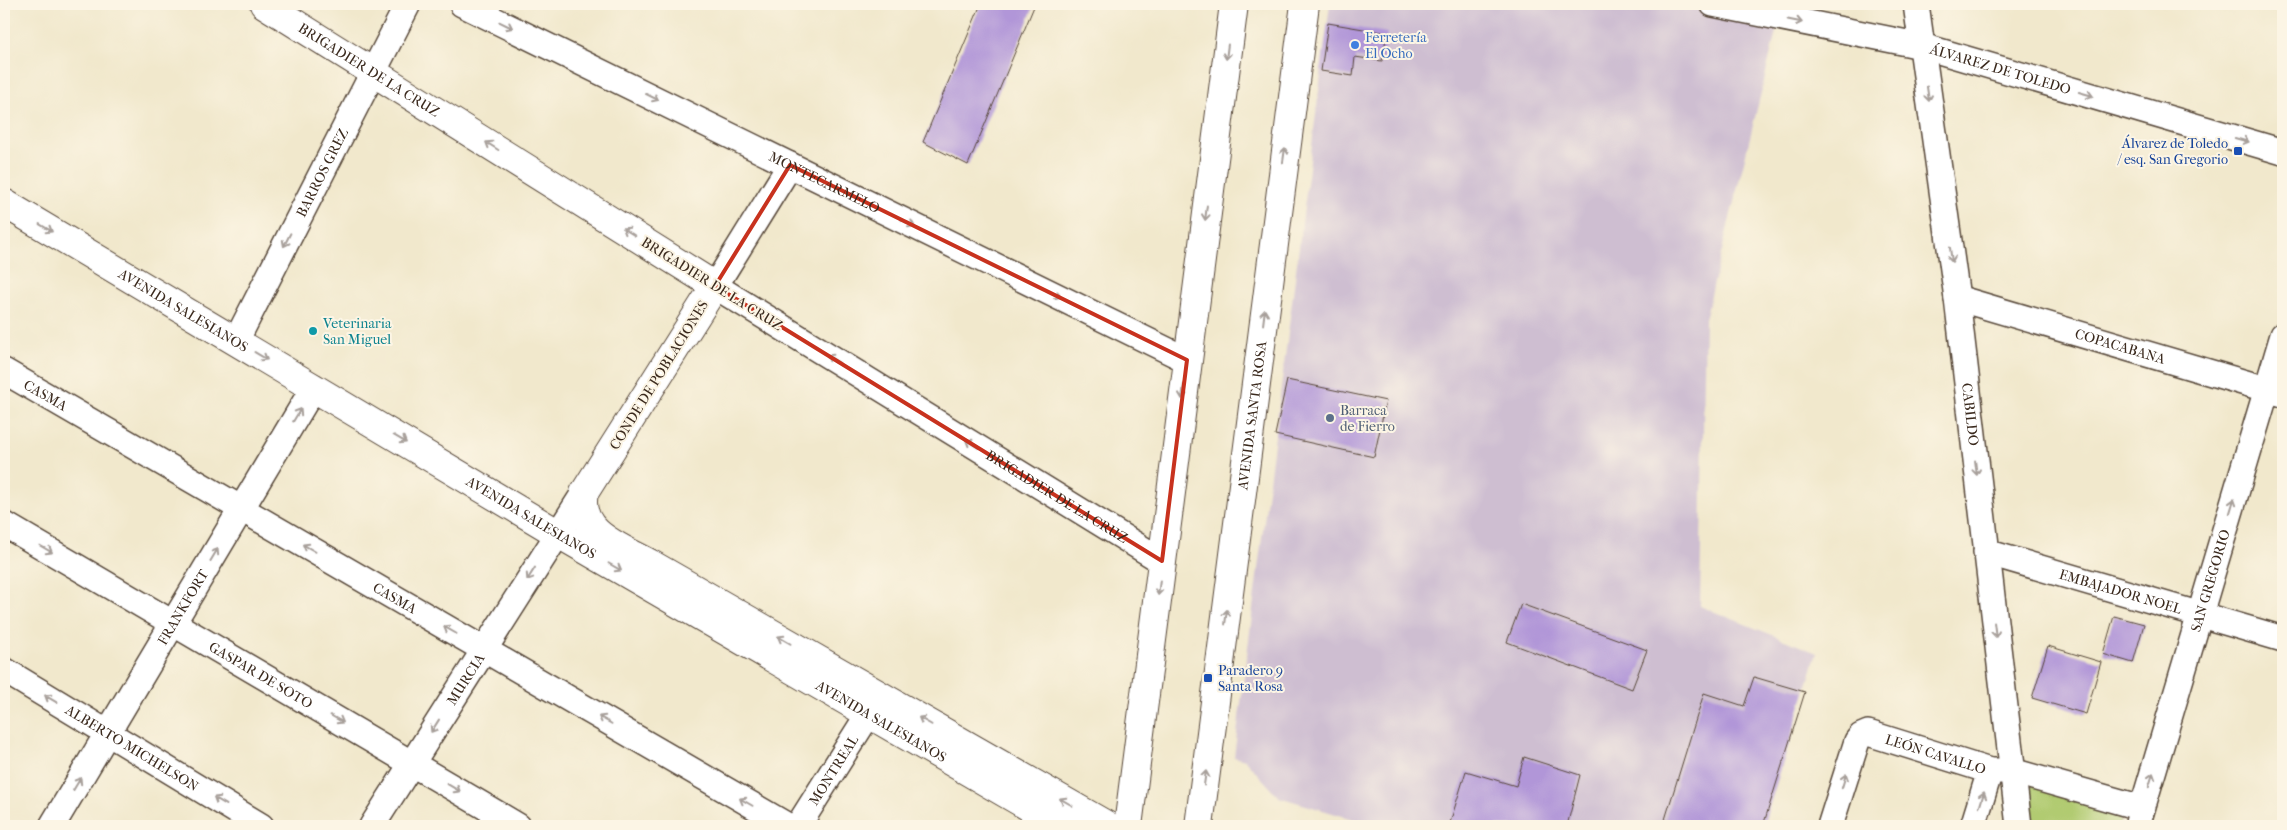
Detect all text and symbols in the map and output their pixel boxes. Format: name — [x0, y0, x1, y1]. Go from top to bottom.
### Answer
one-way arrow — [1786, 16, 1802, 26]
street label: BRIGADIER DE LA CRUZ — [295, 19, 443, 121]
one-way arrow — [498, 21, 513, 30]
place label: Ferretería El Ocho — [1365, 29, 1427, 62]
marker: Ferretería El Ocho — [1349, 39, 1361, 51]
street label: ÁLVAREZ DE TOLEDO — [1927, 39, 2073, 98]
one-way arrow — [1222, 44, 1232, 60]
one-way arrow — [1924, 86, 1934, 102]
one-way arrow — [2078, 89, 2094, 99]
one-way arrow — [644, 93, 659, 102]
street label: BARROS GREZ — [292, 125, 352, 220]
place label: Álvarez de Toledo / esq. San Gregorio — [2116, 134, 2228, 168]
one-way arrow — [2234, 135, 2250, 145]
one-way arrow — [485, 141, 499, 151]
marker: Álvarez de Toledo / esq. San Gregorio — [2232, 145, 2244, 157]
street label: MONTECARMELO — [766, 148, 883, 217]
one-way arrow — [1280, 148, 1290, 164]
one-way arrow — [1201, 205, 1211, 221]
one-way arrow — [900, 218, 915, 228]
one-way arrow — [38, 224, 52, 234]
one-way arrow — [623, 227, 637, 237]
one-way arrow — [282, 232, 292, 247]
street label: BRIGADIER DE LA CRUZ — [638, 233, 786, 335]
one-way arrow — [1946, 247, 1956, 263]
street label: AVENIDA SALESIANOS — [115, 264, 252, 355]
one-way arrow — [1046, 290, 1061, 299]
street label: CONDE DE POBLACIONES — [606, 297, 712, 453]
one-way arrow — [1259, 309, 1269, 325]
place label: Veterinaria San Miguel — [322, 315, 392, 348]
marker: Veterinaria San Miguel — [307, 325, 319, 337]
street label: COPACABANA — [2073, 325, 2168, 368]
street label: AVENIDA SANTA ROSA — [1234, 339, 1270, 492]
one-way arrow — [253, 351, 267, 361]
one-way arrow — [827, 353, 841, 363]
street label: CASMA — [21, 376, 71, 415]
street label: CABILDO — [1959, 382, 1983, 447]
one-way arrow — [1178, 383, 1188, 399]
place label: Barraca de Fierro — [1340, 402, 1395, 435]
one-way arrow — [293, 409, 303, 423]
marker: Barraca de Fierro — [1324, 412, 1336, 424]
one-way arrow — [393, 435, 407, 445]
one-way arrow — [965, 438, 979, 448]
street label: BRIGADIER DE LA CRUZ — [983, 446, 1132, 547]
one-way arrow — [1971, 460, 1981, 476]
street label: AVENIDA SALESIANOS — [462, 472, 599, 563]
one-way arrow — [2228, 499, 2238, 515]
street label: SAN GREGORIO — [2187, 527, 2233, 634]
one-way arrow — [302, 543, 317, 553]
one-way arrow — [38, 544, 52, 554]
one-way arrow — [210, 548, 220, 562]
one-way arrow — [608, 562, 622, 572]
street label: EMBAJADOR NOEL — [2057, 565, 2184, 617]
street label: FRANKFORT — [154, 566, 212, 648]
one-way arrow — [526, 567, 536, 581]
street label: CASMA — [370, 579, 421, 618]
one-way arrow — [1154, 579, 1164, 595]
one-way arrow — [1221, 609, 1231, 625]
one-way arrow — [1990, 621, 2000, 637]
one-way arrow — [443, 624, 457, 634]
one-way arrow — [777, 635, 791, 645]
street label: GASPAR DE SOTO — [206, 638, 316, 712]
street label: MURCIA — [443, 650, 489, 708]
place label: Paradero 9 Santa Rosa — [1218, 662, 1283, 695]
marker: Paradero 9 Santa Rosa — [1202, 672, 1214, 684]
street label: AVENIDA SALESIANOS — [812, 676, 950, 766]
one-way arrow — [44, 693, 58, 703]
street label: ALBERTO MICHELSON — [62, 700, 202, 795]
one-way arrow — [330, 715, 344, 725]
one-way arrow — [599, 715, 613, 725]
one-way arrow — [918, 716, 932, 726]
one-way arrow — [430, 719, 440, 733]
street label: LEÓN CAVALLO — [1883, 730, 1988, 778]
street label: MONTREAL — [805, 731, 862, 808]
one-way arrow — [1200, 770, 1210, 786]
one-way arrow — [2146, 772, 2156, 788]
one-way arrow — [1840, 773, 1850, 789]
one-way arrow — [73, 778, 83, 792]
one-way arrow — [446, 783, 460, 793]
one-way arrow — [1977, 791, 1987, 807]
one-way arrow — [213, 796, 227, 806]
one-way arrow — [739, 796, 753, 806]
one-way arrow — [1058, 797, 1073, 807]

